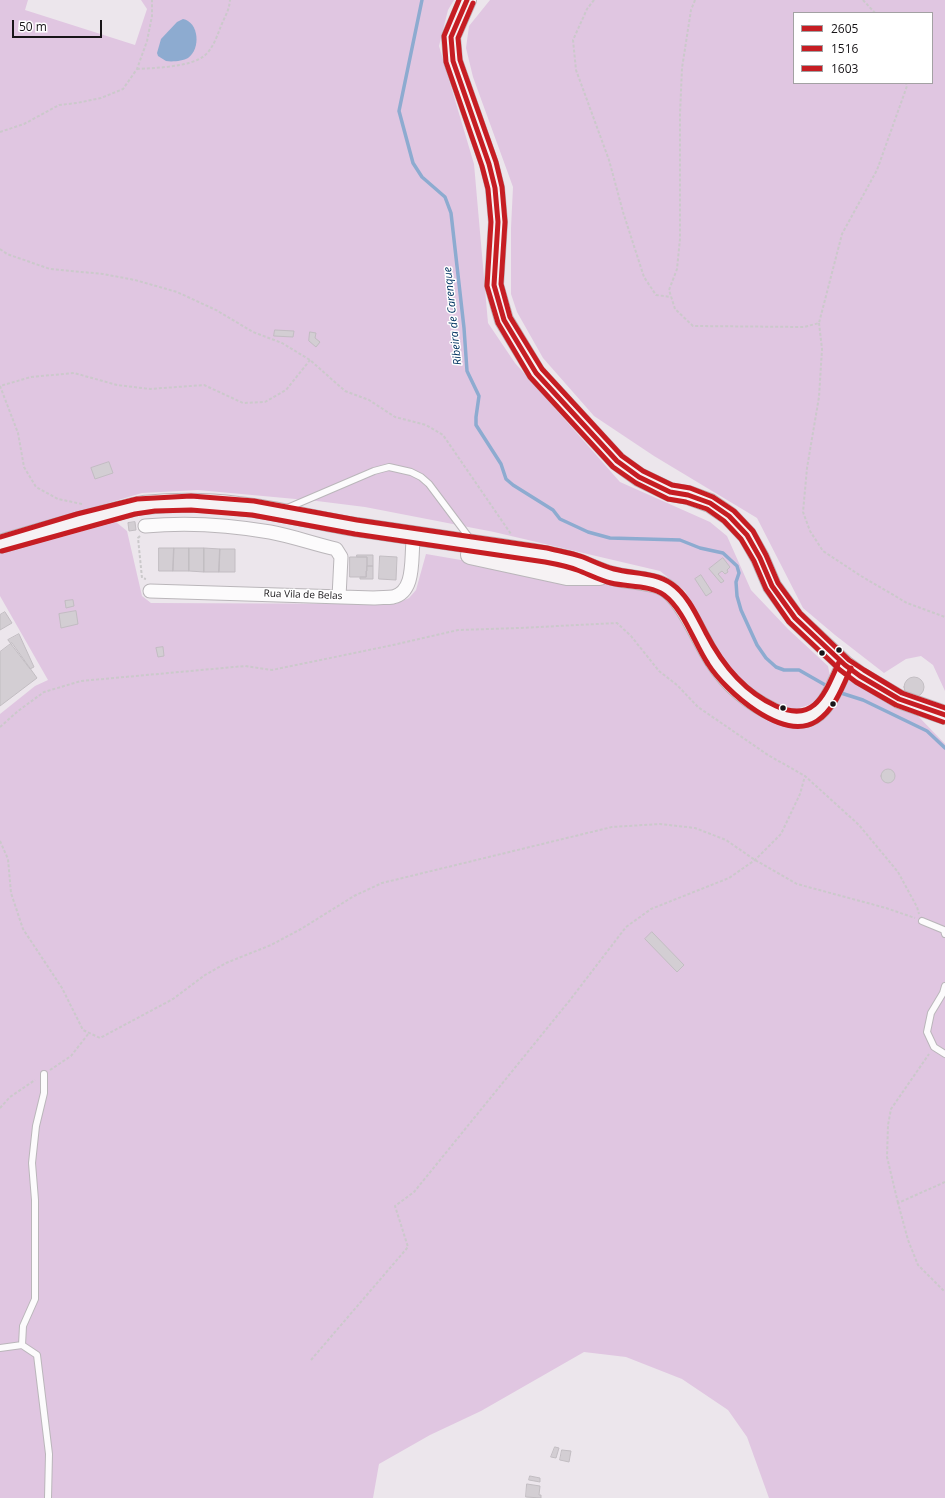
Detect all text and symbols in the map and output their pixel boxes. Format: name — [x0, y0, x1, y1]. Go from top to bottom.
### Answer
scale bar — [14, 12, 104, 38]
legend — [793, 12, 933, 84]
text: 50 m — [19, 18, 47, 35]
text: 2605 — [831, 20, 858, 37]
text: 1516 — [831, 40, 858, 57]
text: 1603 — [831, 60, 858, 77]
water label: Ribeira de Carenque — [441, 266, 465, 366]
street label: Rua Vila de Belas — [263, 588, 343, 602]
unlabelled marker — [834, 645, 844, 655]
unlabelled marker — [817, 648, 827, 658]
unlabelled marker — [828, 699, 838, 709]
unlabelled marker — [778, 703, 788, 713]

